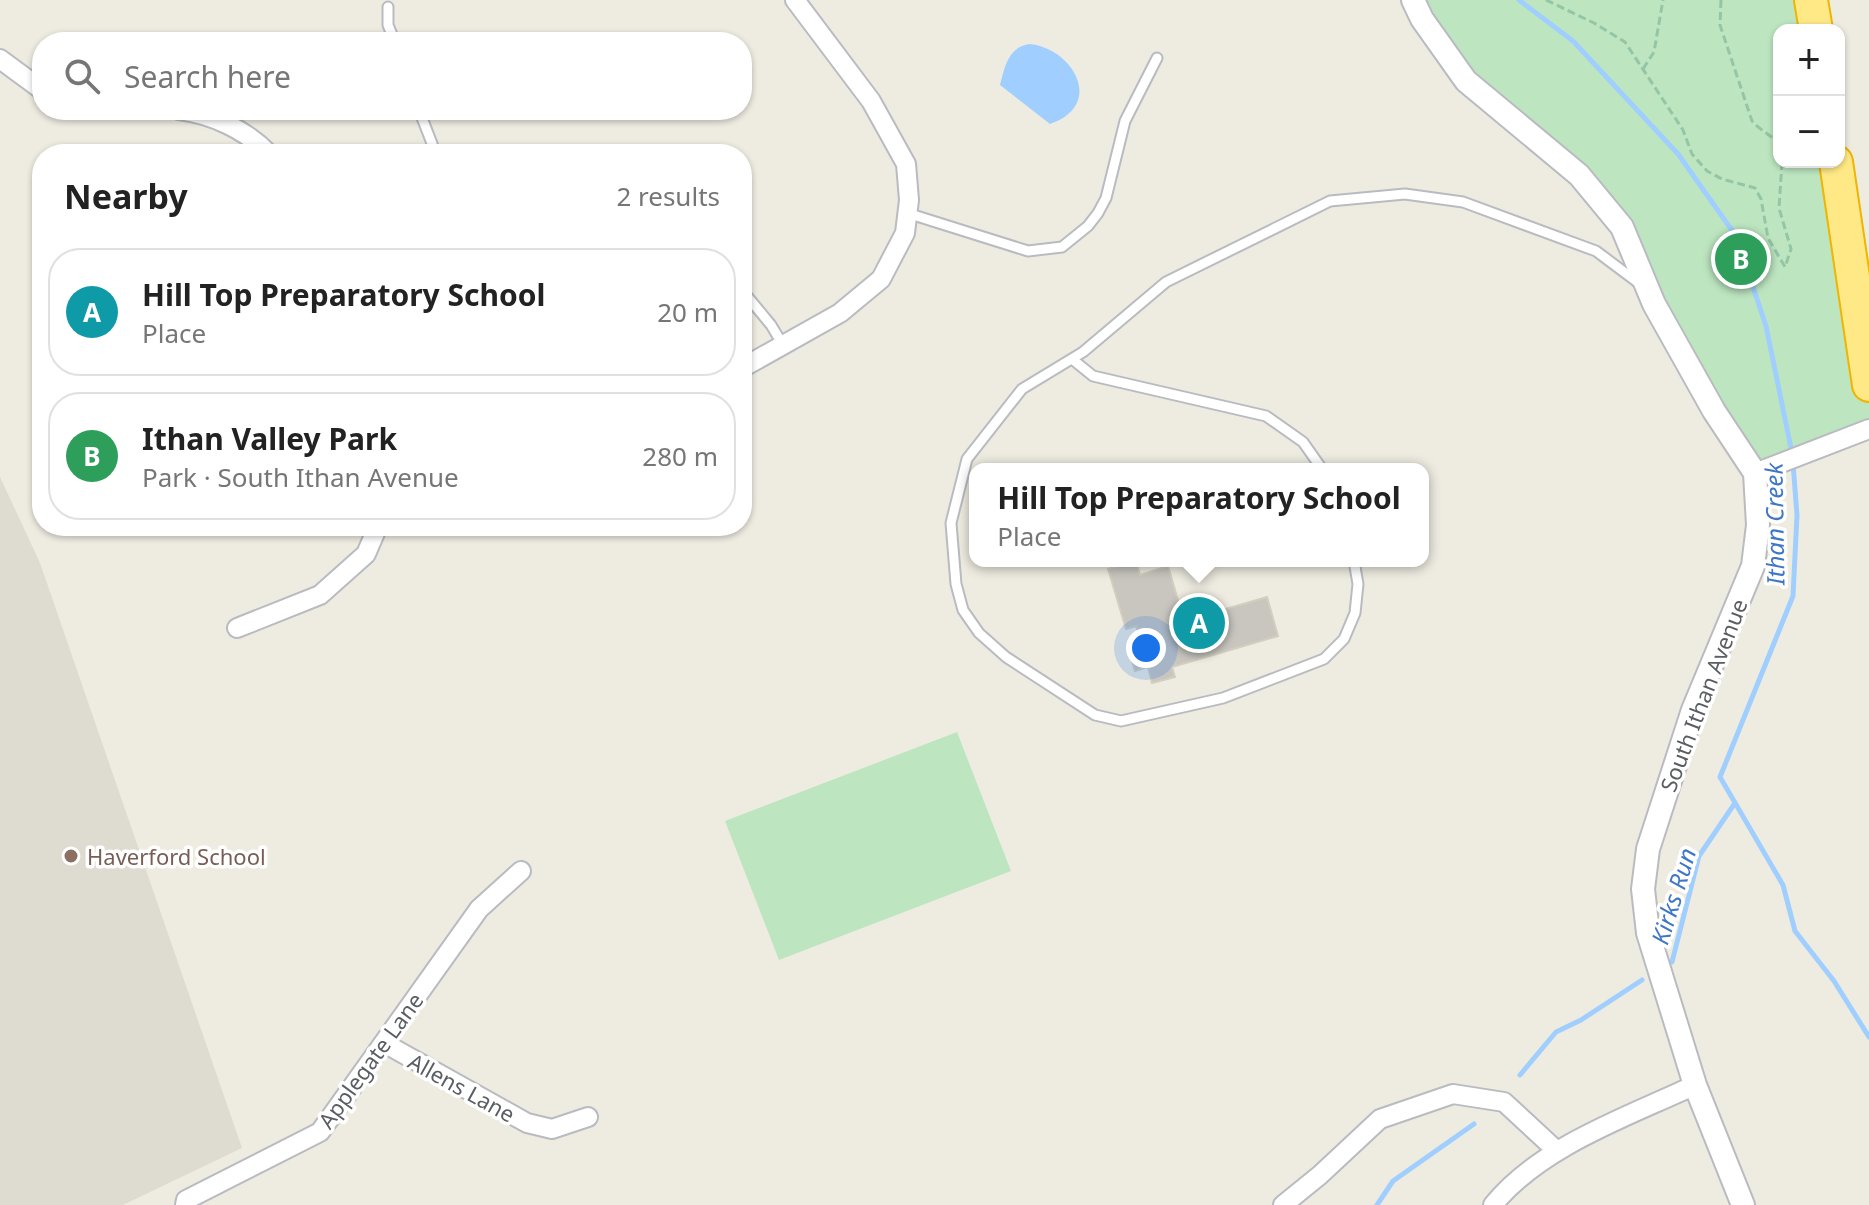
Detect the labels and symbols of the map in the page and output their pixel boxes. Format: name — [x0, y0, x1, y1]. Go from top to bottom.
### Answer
pin: B — [1715, 229, 1767, 289]
water label: Ithan Creek — [1756, 461, 1792, 586]
pin: A — [1173, 593, 1225, 653]
street label: South Ithan Avenue — [1652, 594, 1754, 796]
your location — [1126, 628, 1166, 668]
place label: Haverford School — [87, 841, 266, 871]
water label: Kirks Run — [1643, 844, 1703, 948]
marker: Haverford School — [62, 847, 80, 865]
street label: Applegate Lane — [311, 986, 429, 1134]
street label: Allens Lane — [403, 1045, 521, 1129]

